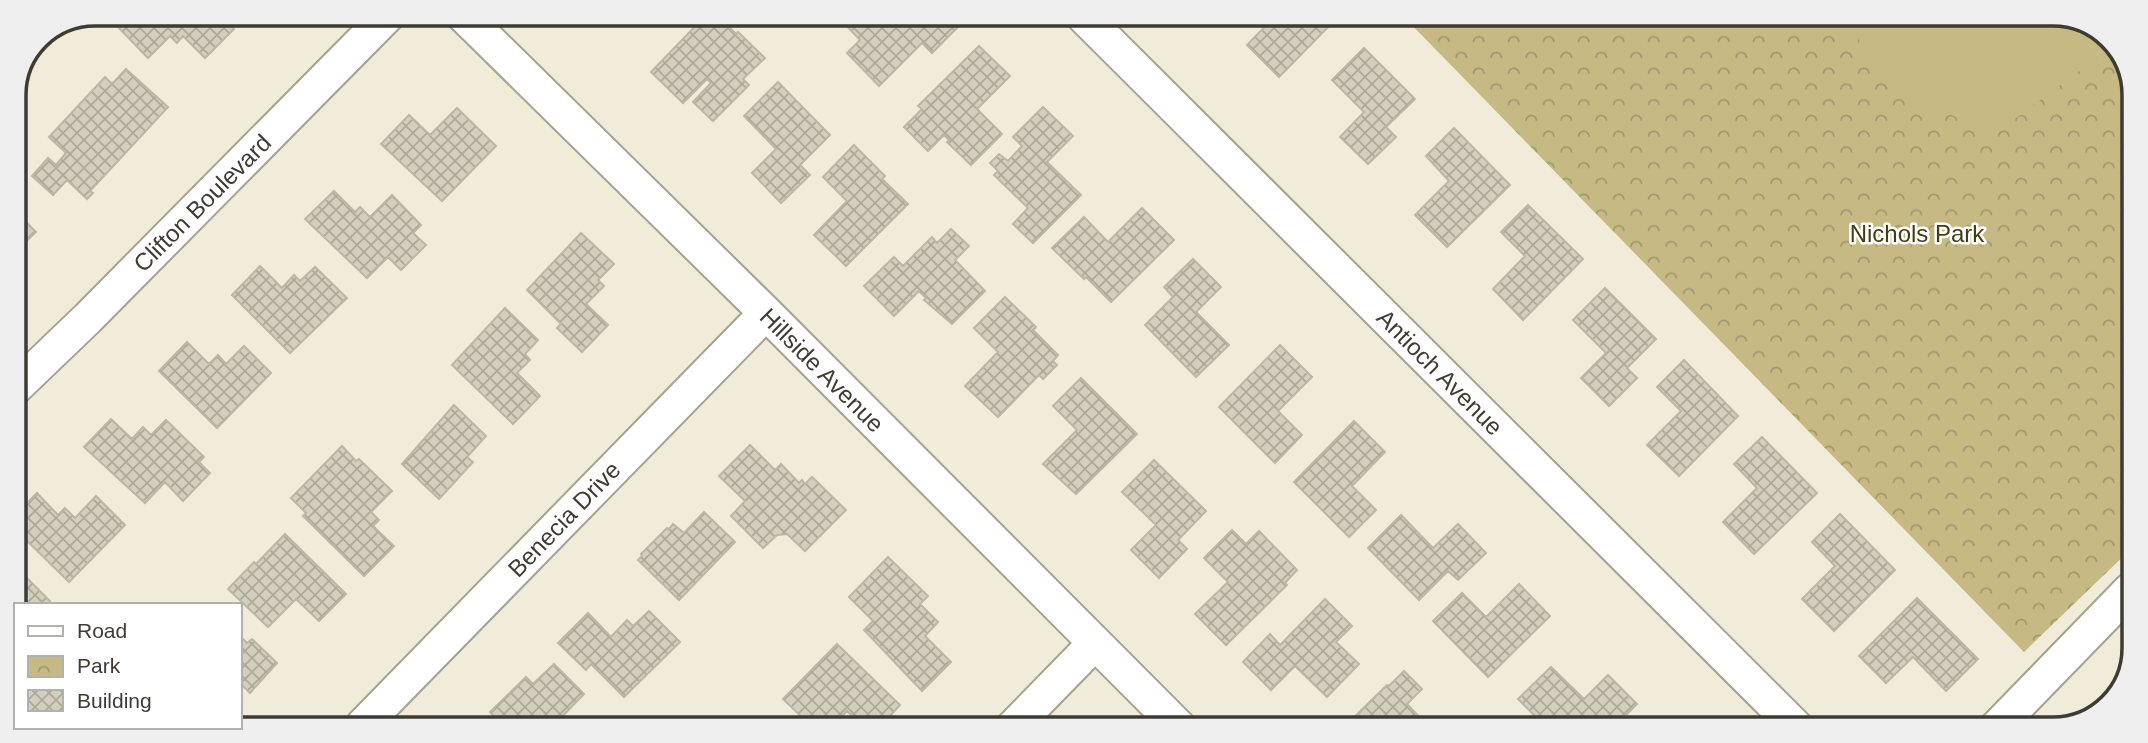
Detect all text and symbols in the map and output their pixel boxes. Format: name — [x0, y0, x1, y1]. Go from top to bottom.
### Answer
street label: Clifton Boulevard — [128, 129, 276, 277]
park label: Nichols Park — [1850, 220, 1985, 247]
street label: Hillside Avenue — [755, 303, 889, 437]
street label: Antioch Avenue — [1372, 304, 1508, 440]
street label: Benecia Drive — [502, 456, 626, 582]
legend — [14, 603, 242, 729]
text: Road — [77, 619, 127, 642]
text: Park — [77, 654, 121, 677]
text: Building — [77, 689, 152, 712]

